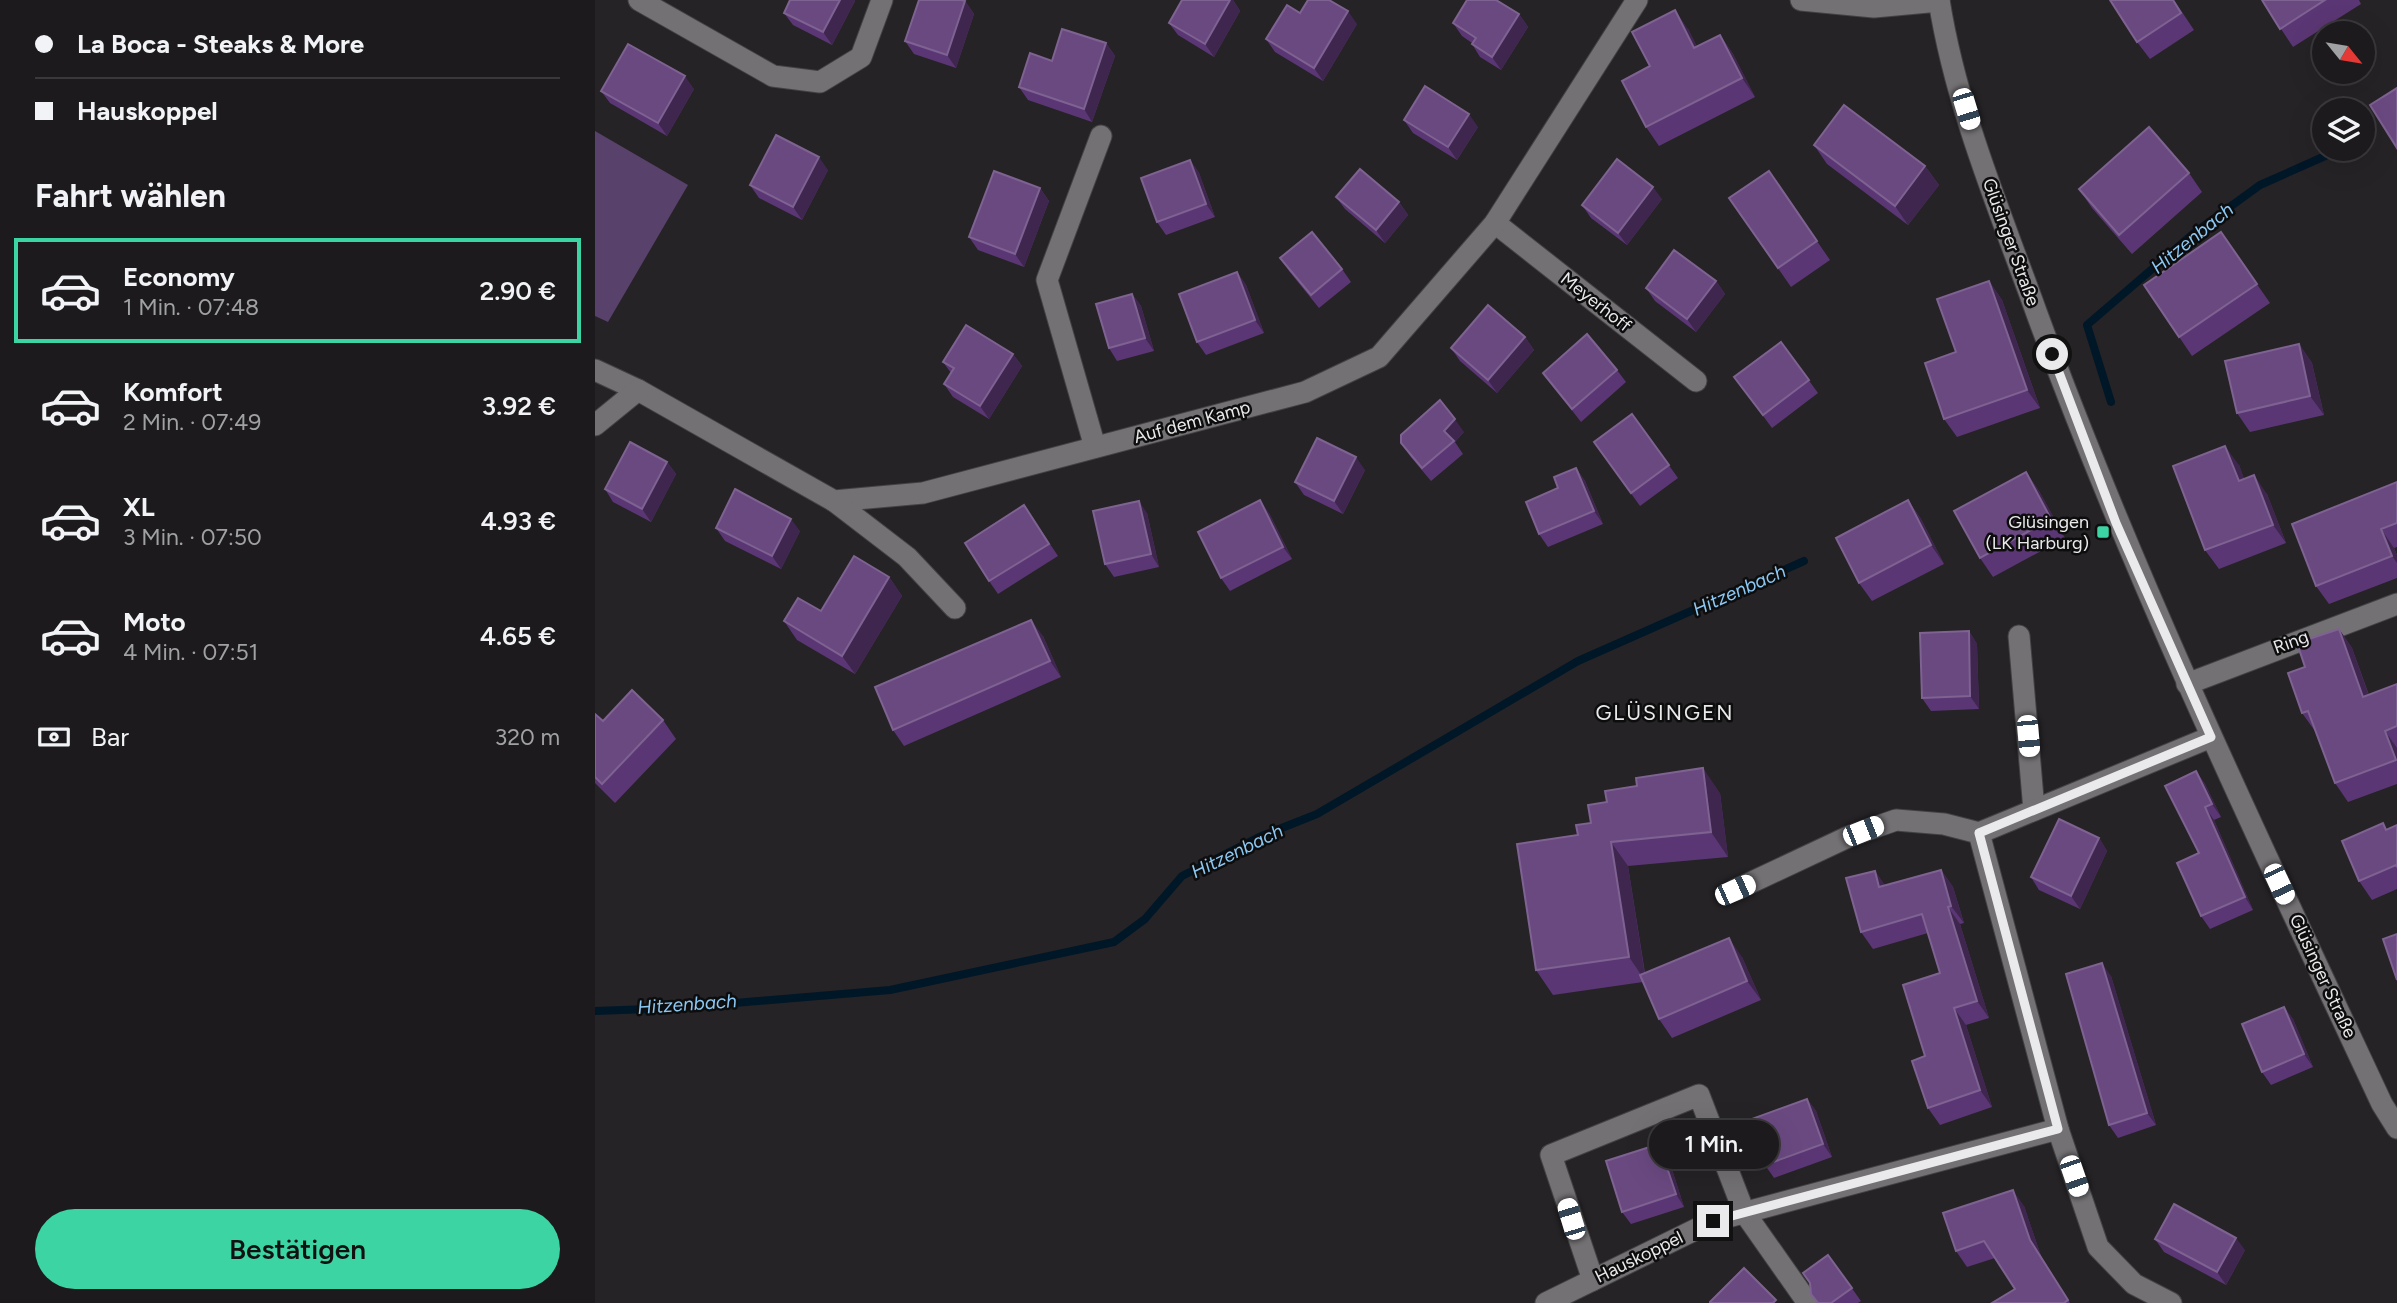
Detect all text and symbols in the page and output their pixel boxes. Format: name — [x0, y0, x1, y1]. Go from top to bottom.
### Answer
north arrow — [2312, 21, 2375, 84]
map controls — [2312, 21, 2375, 161]
text: La Boca - Steaks & More — [77, 28, 364, 60]
car — [1950, 86, 1983, 132]
text: Hauskoppel — [77, 95, 218, 127]
button: layers — [2312, 98, 2375, 161]
street label: Glüsinger Straße — [1978, 175, 2044, 309]
text: Fahrt wählen — [35, 177, 226, 215]
water label: Hitzenbach — [2146, 197, 2238, 278]
icon: car — [39, 259, 102, 322]
text: Economy — [123, 261, 235, 293]
street label: Meyerhoff — [1556, 268, 1636, 337]
text: 2.90 € — [479, 275, 556, 307]
text: 1 Min. · 07:48 — [123, 293, 259, 321]
route start — [2036, 338, 2068, 370]
icon: car — [39, 374, 102, 437]
text: Komfort — [123, 376, 223, 408]
text: 3.92 € — [482, 390, 556, 422]
street label: Auf dem Kamp — [1131, 396, 1253, 448]
text: 2 Min. · 07:49 — [123, 408, 261, 436]
icon: car — [39, 489, 102, 552]
text: XL — [123, 491, 155, 523]
text: 4.93 € — [480, 505, 556, 537]
place label: Glüsingen (LK Harburg) — [1986, 511, 2089, 554]
text: 3 Min. · 07:50 — [123, 523, 262, 551]
marker: Glüsingen (LK Harburg) — [2095, 524, 2111, 540]
water label: Hitzenbach — [1689, 559, 1790, 621]
icon: car — [39, 604, 102, 667]
text: Moto — [123, 606, 186, 638]
text: 4.65 € — [480, 620, 556, 652]
street label: Ring — [2270, 625, 2312, 659]
text: 4 Min. · 07:51 — [123, 638, 258, 666]
district label: GLÜSINGEN — [1595, 700, 1735, 725]
car — [2016, 714, 2041, 758]
icon: cash — [35, 718, 73, 756]
text: Bar — [91, 721, 129, 753]
text: 320 m — [495, 723, 560, 751]
car — [1840, 813, 1887, 849]
water label: Hitzenbach — [1187, 819, 1287, 883]
car — [2261, 861, 2298, 907]
car — [1712, 872, 1759, 908]
street label: Glüsinger Straße — [2285, 910, 2361, 1042]
water label: Hitzenbach — [637, 989, 738, 1019]
callout: 1 Min. — [1648, 1120, 1778, 1168]
text: 1 Min. — [1685, 1130, 1743, 1158]
car — [2058, 1153, 2091, 1199]
car — [1555, 1196, 1588, 1242]
route end — [1697, 1205, 1729, 1237]
button: Bestätigen — [35, 1209, 560, 1289]
street label: Hauskoppel — [1591, 1226, 1687, 1288]

